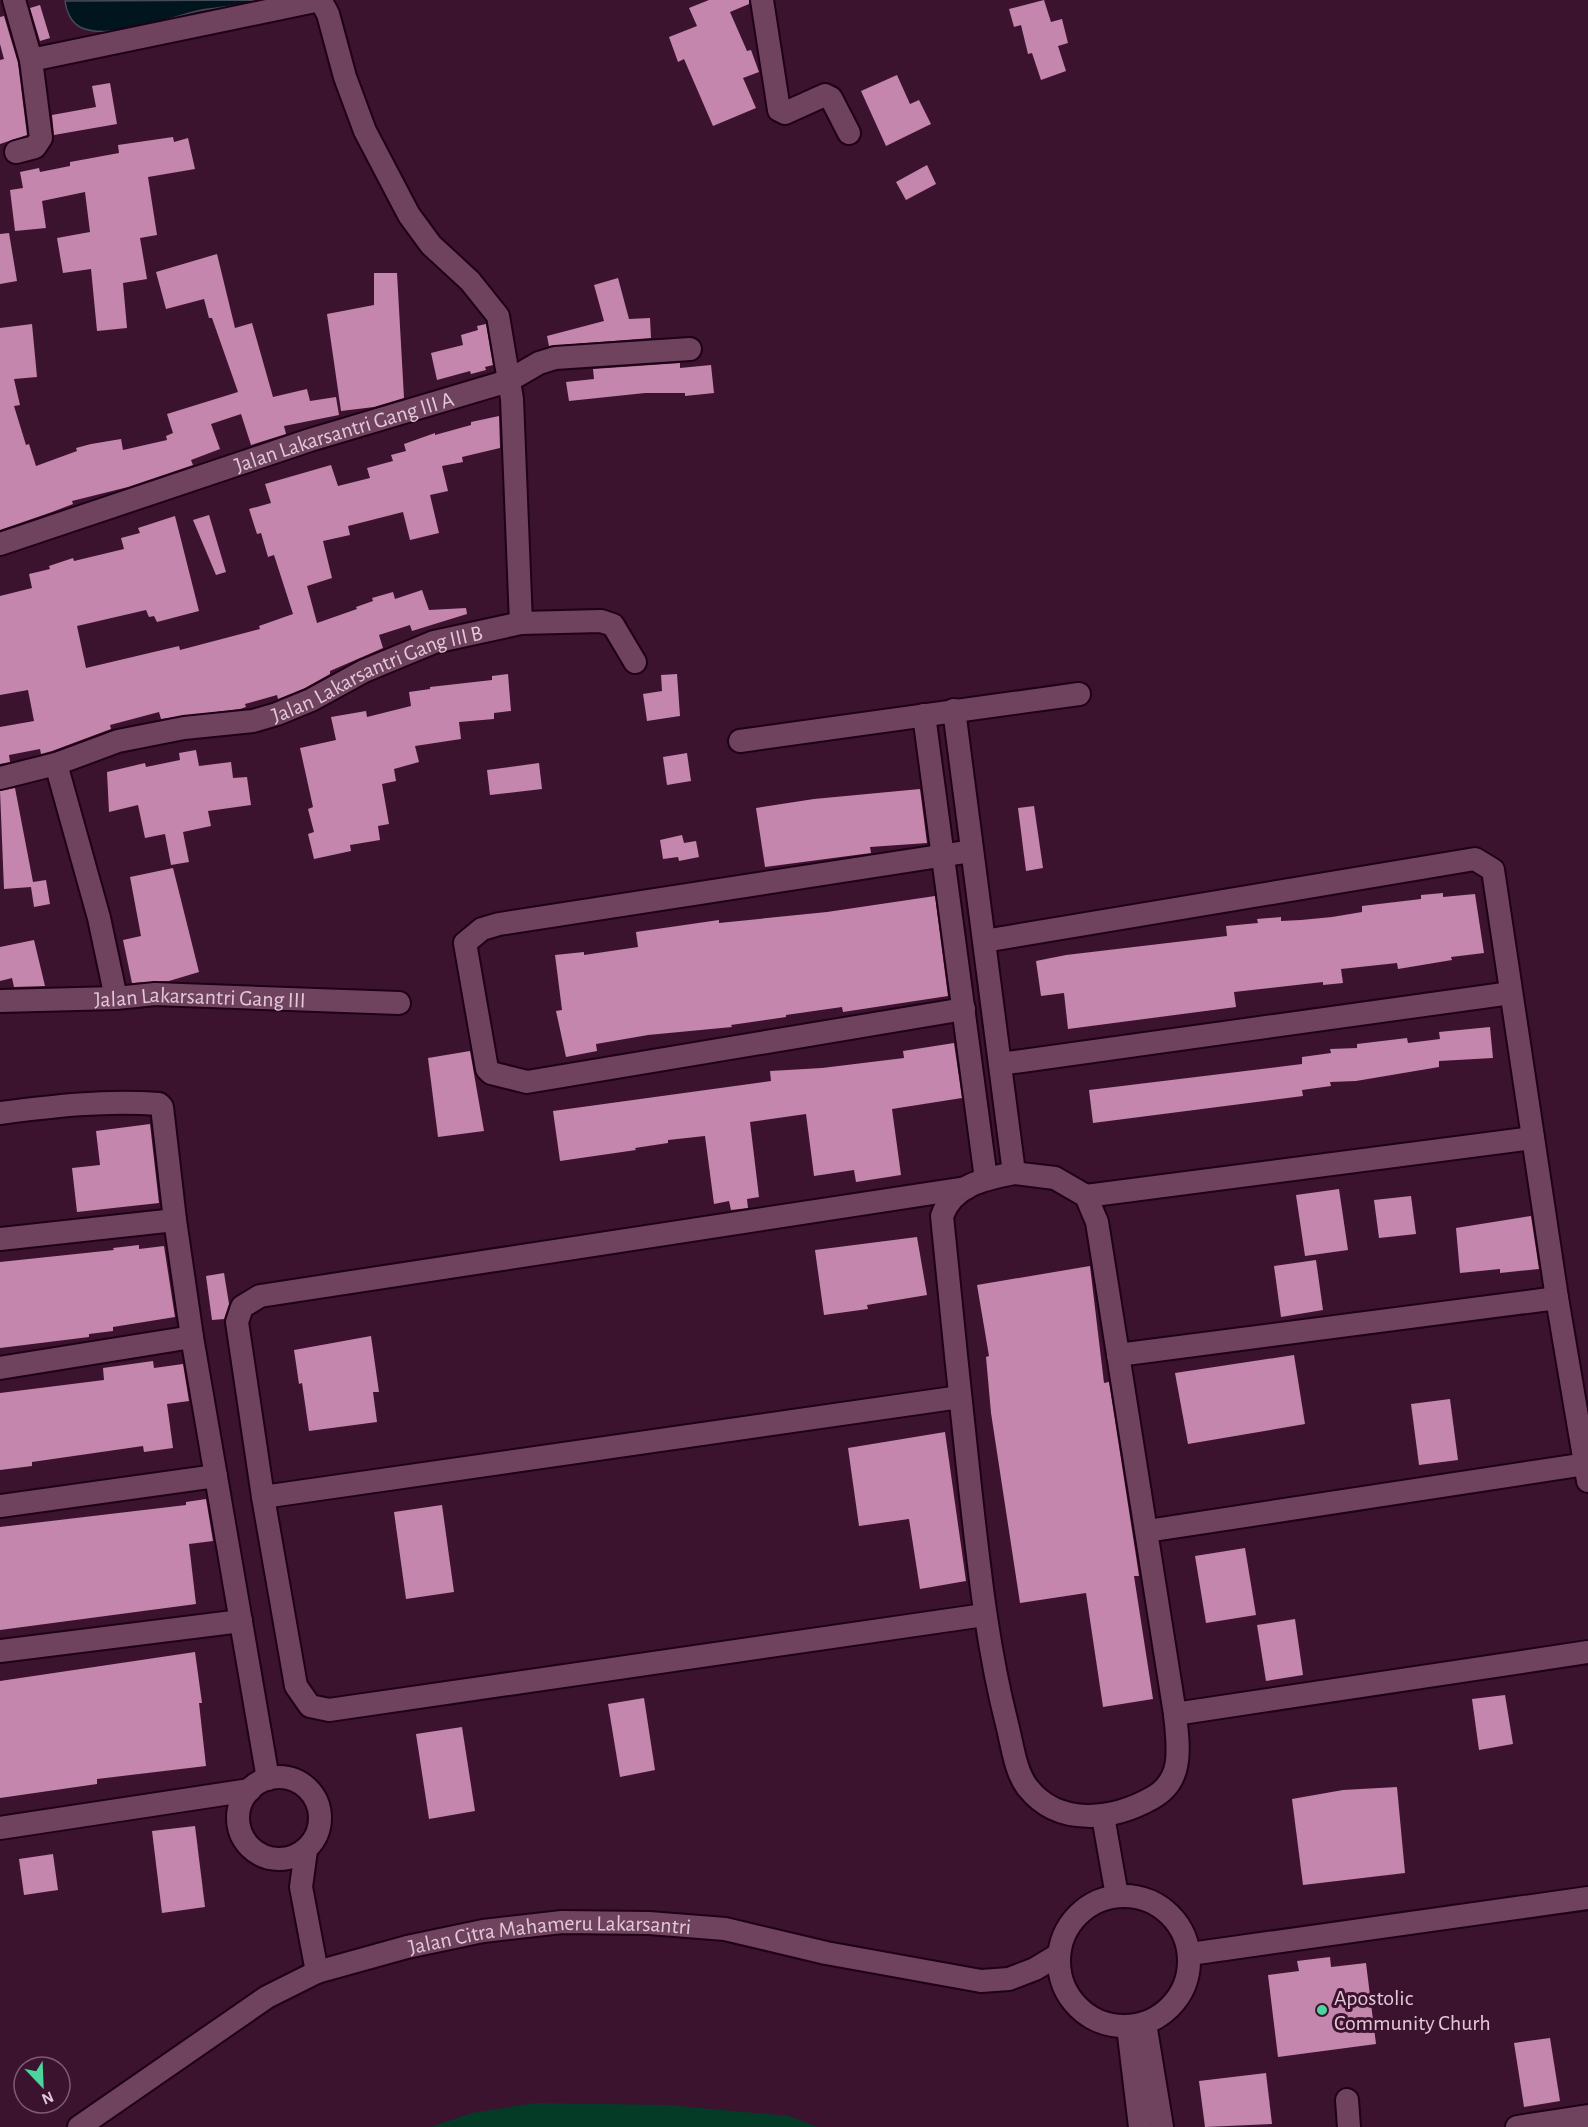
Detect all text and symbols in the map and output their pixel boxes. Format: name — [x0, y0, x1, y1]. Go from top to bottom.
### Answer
street label: Jalan Lakarsantri Gang III A — [232, 388, 457, 477]
street label: Jalan Lakarsantri Gang III B — [269, 622, 485, 727]
street label: Jalan Lakarsantri Gang III — [94, 984, 306, 1012]
street label: Jalan Citra Mahameru Lakarsantri — [407, 1912, 692, 1958]
place label: Apostolic Community Churh — [1334, 1987, 1491, 2034]
marker: Apostolic Community Churh — [1315, 2003, 1329, 2017]
north arrow — [12, 2055, 72, 2115]
text: N — [39, 2088, 56, 2107]

